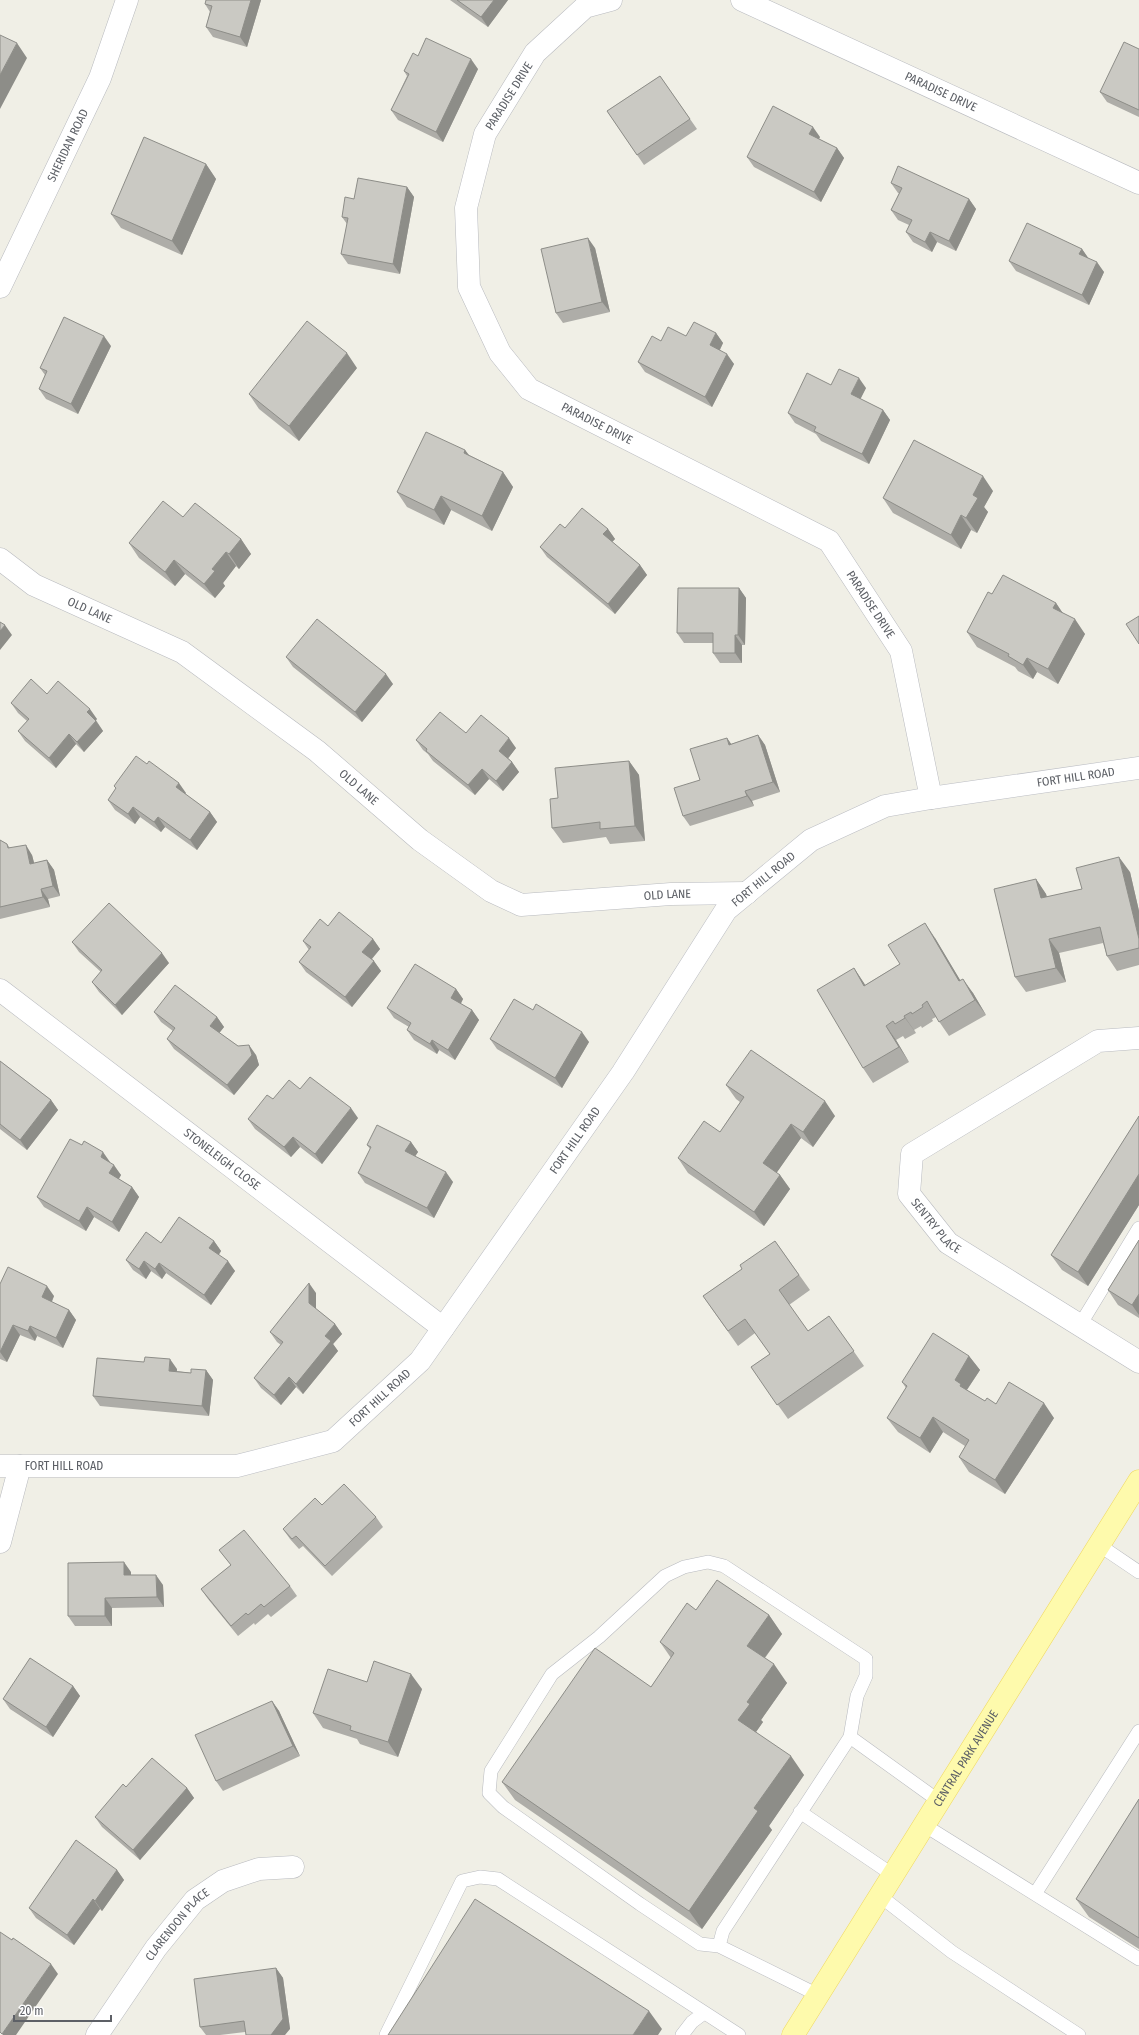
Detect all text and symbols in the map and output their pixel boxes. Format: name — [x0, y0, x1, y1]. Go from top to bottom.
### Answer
street label: PARADISE DRIVE — [482, 59, 536, 133]
street label: PARADISE DRIVE — [903, 69, 979, 114]
street label: SHERIDAN ROAD — [44, 107, 91, 184]
street label: PARADISE DRIVE — [559, 400, 635, 447]
street label: PARADISE DRIVE — [843, 568, 898, 641]
street label: OLD LANE — [65, 594, 114, 627]
street label: FORT HILL ROAD — [1036, 765, 1116, 790]
street label: OLD LANE — [336, 766, 382, 808]
street label: FORT HILL ROAD — [729, 849, 798, 910]
street label: OLD LANE — [643, 887, 691, 903]
street label: FORT HILL ROAD — [547, 1104, 603, 1176]
street label: STONELEIGH CLOSE — [181, 1126, 263, 1193]
street label: SENTRY PLACE — [908, 1196, 964, 1257]
street label: FORT HILL ROAD — [346, 1366, 414, 1429]
street label: FORT HILL ROAD — [25, 1459, 103, 1473]
street label: CENTRAL PARK AVENUE — [930, 1707, 1001, 1809]
street label: CLARENDON PLACE — [142, 1885, 212, 1963]
scale bar — [14, 1997, 111, 2023]
text: 20 m — [20, 2004, 44, 2018]

